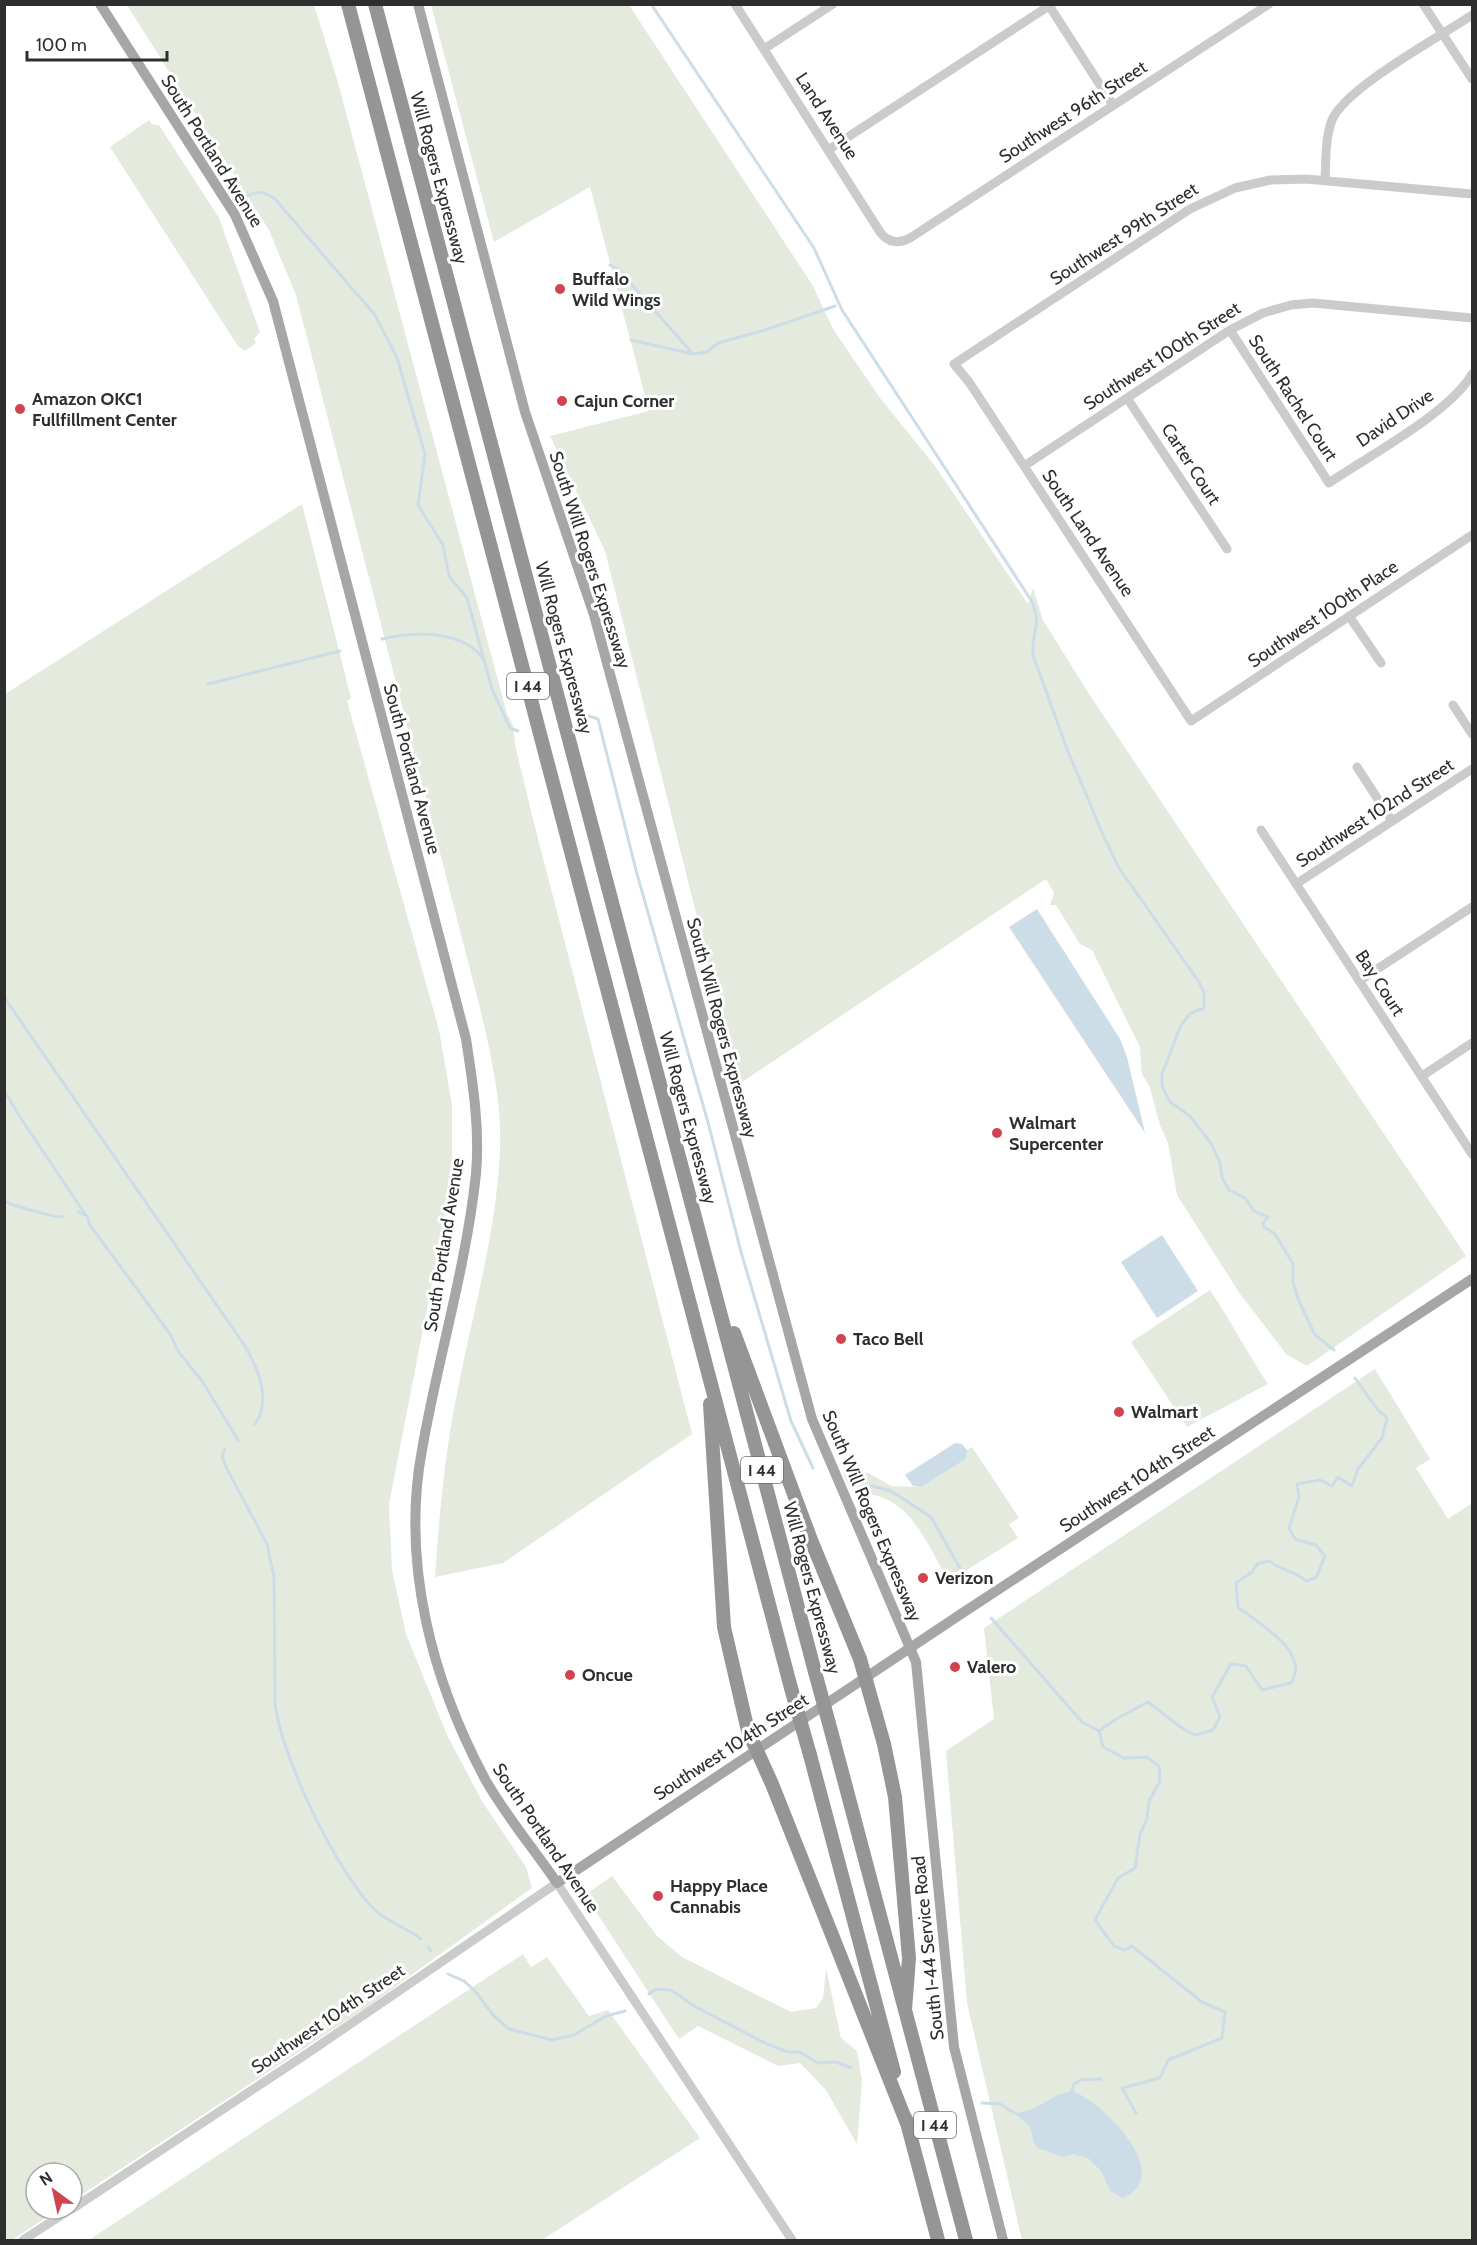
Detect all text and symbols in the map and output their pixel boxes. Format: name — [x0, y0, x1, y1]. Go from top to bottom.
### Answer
scale bar — [27, 24, 166, 62]
text: 100 m — [36, 34, 87, 56]
street label: Southwest 96th Street — [995, 56, 1151, 168]
street label: Land Avenue — [791, 69, 863, 163]
street label: South Portland Avenue — [156, 71, 268, 231]
street label: Will Rogers Expressway — [405, 89, 473, 267]
street label: Southwest 99th Street — [1046, 178, 1202, 290]
place label: Buffalo Wild Wings — [572, 268, 661, 311]
marker: Buffalo Wild Wings — [553, 282, 567, 296]
street label: Southwest 100th Street — [1080, 297, 1244, 415]
street label: South Rachel Court — [1244, 331, 1342, 465]
street label: David Drive — [1352, 384, 1438, 452]
place label: Amazon OKC1 Fullfillment Center — [32, 388, 177, 431]
place label: Cajun Corner — [574, 390, 674, 412]
marker: Cajun Corner — [555, 394, 569, 408]
marker: Amazon OKC1 Fullfillment Center — [13, 402, 27, 416]
street label: Carter Court — [1157, 419, 1225, 509]
street label: South Will Rogers Expressway — [545, 449, 635, 671]
street label: South Land Avenue — [1037, 465, 1139, 601]
street label: Southwest 100th Place — [1244, 556, 1402, 672]
street label: Will Rogers Expressway — [531, 559, 597, 737]
road number: I 44 — [507, 673, 549, 699]
street label: South Portland Avenue — [379, 681, 445, 857]
street label: Southwest 102nd Street — [1292, 754, 1458, 872]
street label: South Will Rogers Expressway — [682, 915, 762, 1141]
street label: Bay Court — [1351, 946, 1409, 1020]
street label: Will Rogers Expressway — [655, 1029, 721, 1207]
place label: Walmart Supercenter — [1009, 1112, 1103, 1155]
marker: Walmart Supercenter — [990, 1126, 1004, 1140]
street label: South Portland Avenue — [419, 1157, 469, 1333]
place label: Taco Bell — [853, 1328, 924, 1350]
marker: Taco Bell — [834, 1332, 848, 1346]
place label: Walmart — [1131, 1401, 1198, 1423]
marker: Walmart — [1112, 1405, 1126, 1419]
street label: South Will Rogers Expressway — [817, 1407, 927, 1625]
street label: Southwest 104th Street — [1055, 1421, 1219, 1537]
road number: I 44 — [741, 1457, 783, 1483]
street label: Will Rogers Expressway — [778, 1499, 846, 1677]
place label: Verizon — [935, 1567, 993, 1589]
marker: Verizon — [916, 1571, 930, 1585]
place label: Valero — [967, 1656, 1016, 1678]
marker: Valero — [948, 1660, 962, 1674]
place label: Oncue — [582, 1664, 633, 1686]
marker: Oncue — [563, 1668, 577, 1682]
street label: Southwest 104th Street — [649, 1689, 813, 1805]
street label: South Portland Avenue — [488, 1759, 604, 1917]
street label: South I-44 Service Road — [907, 1855, 949, 2041]
place label: Happy Place Cannabis — [670, 1875, 768, 1918]
marker: Happy Place Cannabis — [651, 1889, 665, 1903]
street label: Southwest 104th Street — [247, 1959, 409, 2079]
road number: I 44 — [914, 2112, 956, 2138]
north arrow — [24, 2161, 84, 2221]
text: N — [36, 2168, 56, 2190]

